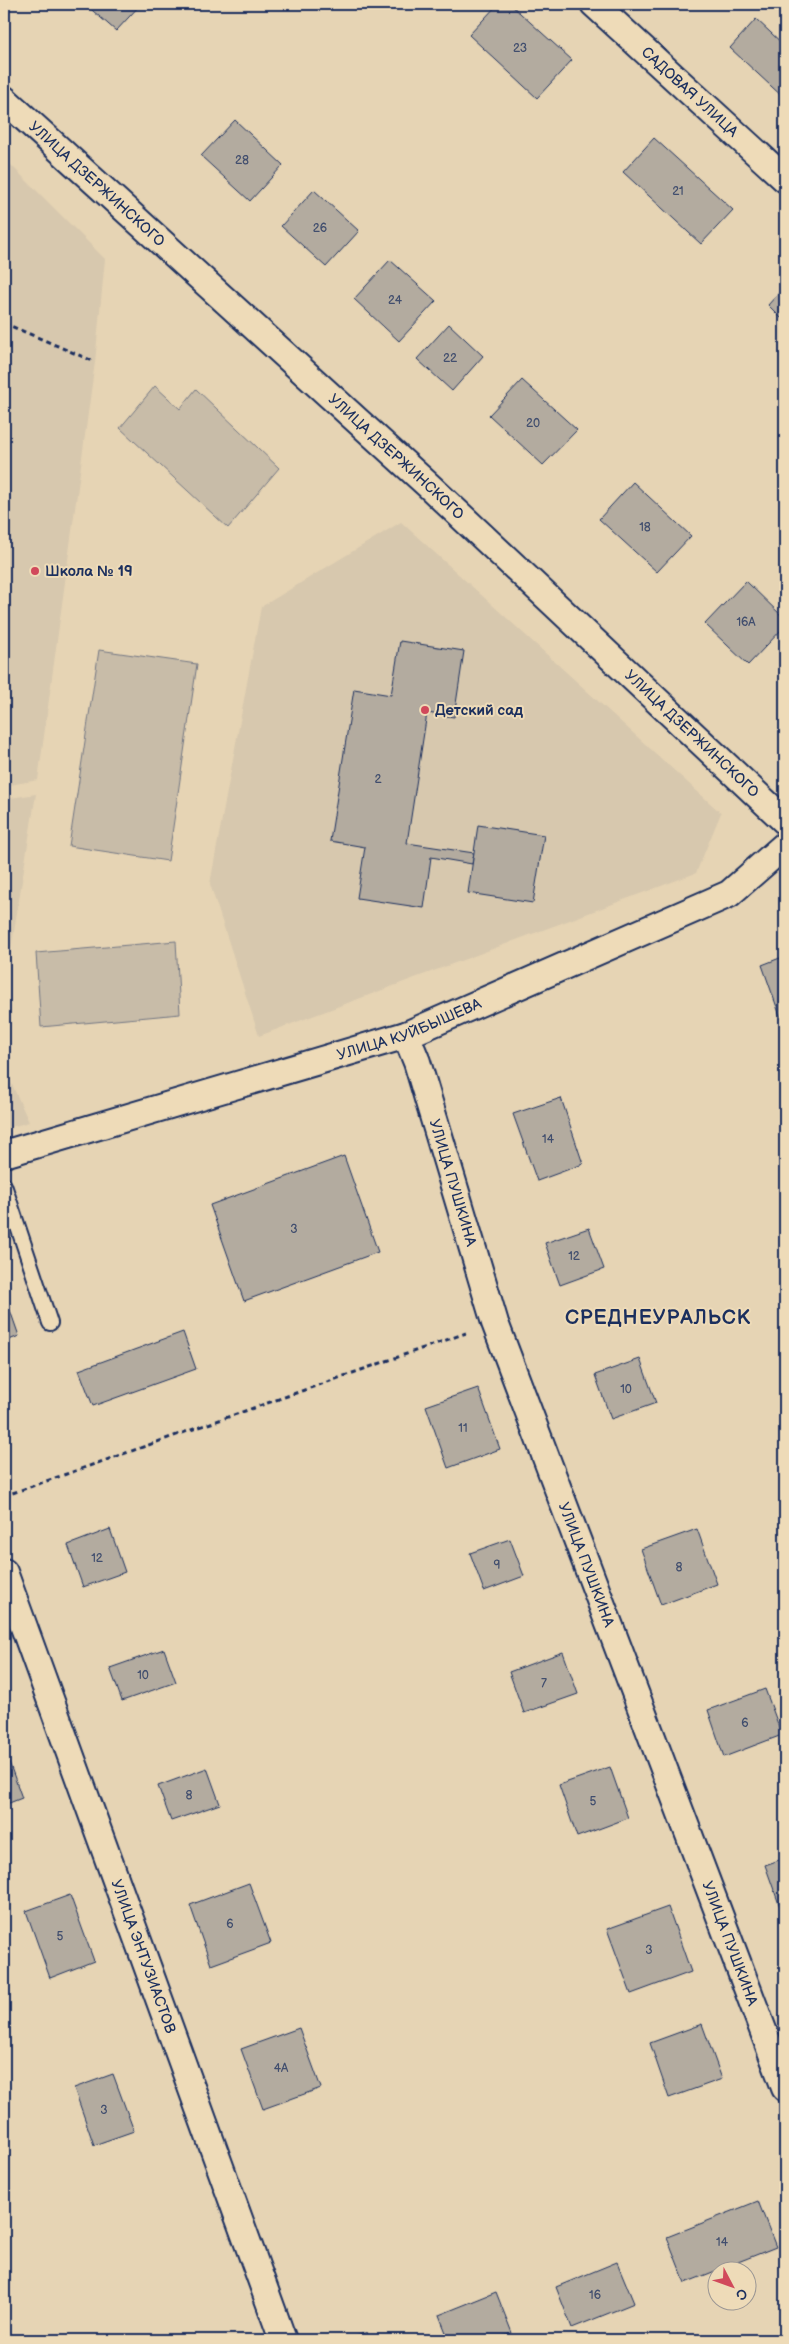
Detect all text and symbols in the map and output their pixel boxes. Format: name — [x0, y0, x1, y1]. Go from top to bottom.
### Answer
house number: 23 — [513, 41, 527, 56]
street label: САДОВАЯ УЛИЦА — [637, 43, 743, 142]
street label: УЛИЦА ДЗЕРЖИНСКОГО — [25, 117, 169, 251]
house number: 28 — [235, 153, 249, 168]
house number: 21 — [672, 184, 684, 199]
house number: 26 — [313, 221, 327, 236]
house number: 24 — [388, 293, 403, 308]
house number: 22 — [443, 351, 457, 366]
street label: УЛИЦА ДЗЕРЖИНСКОГО — [325, 390, 469, 524]
house number: 20 — [526, 416, 540, 431]
house number: 18 — [639, 520, 651, 535]
place label: Школа № 19 — [45, 562, 133, 581]
marker: Школа № 19 — [29, 565, 41, 577]
house number: 16А — [736, 615, 756, 630]
street label: УЛИЦА ДЗЕРЖИНСКОГО — [621, 666, 763, 801]
place label: Детский сад — [435, 701, 523, 720]
marker: Детский сад — [419, 704, 431, 716]
house number: 2 — [374, 772, 382, 787]
street label: УЛИЦА КУЙБЫШЕВА — [335, 994, 485, 1064]
street label: УЛИЦА ПУШКИНА — [425, 1117, 481, 1249]
house number: 14 — [542, 1132, 555, 1147]
house number: 3 — [290, 1222, 298, 1237]
house number: 12 — [568, 1249, 580, 1264]
district label: СРЕДНЕУРАЛЬСК — [565, 1306, 751, 1330]
house number: 10 — [620, 1382, 632, 1397]
house number: 11 — [458, 1421, 468, 1436]
street label: УЛИЦА ПУШКИНА — [554, 1500, 619, 1630]
house number: 12 — [91, 1551, 103, 1566]
house number: 9 — [494, 1558, 501, 1573]
house number: 8 — [676, 1560, 683, 1575]
house number: 10 — [137, 1668, 149, 1683]
house number: 7 — [541, 1676, 547, 1691]
house number: 6 — [741, 1716, 749, 1731]
house number: 8 — [186, 1788, 193, 1803]
house number: 5 — [590, 1794, 597, 1809]
street label: УЛИЦА ЭНТУЗИАСТОВ — [107, 1877, 180, 2036]
street label: УЛИЦА ПУШКИНА — [698, 1878, 763, 2009]
house number: 6 — [226, 1917, 234, 1932]
house number: 5 — [57, 1929, 64, 1944]
house number: 3 — [645, 1943, 653, 1958]
house number: 4А — [274, 2061, 289, 2076]
house number: 3 — [100, 2103, 108, 2118]
house number: 14 — [716, 2235, 729, 2250]
north arrow — [706, 2262, 756, 2312]
text: С — [732, 2285, 751, 2304]
house number: 16 — [589, 2288, 601, 2303]

